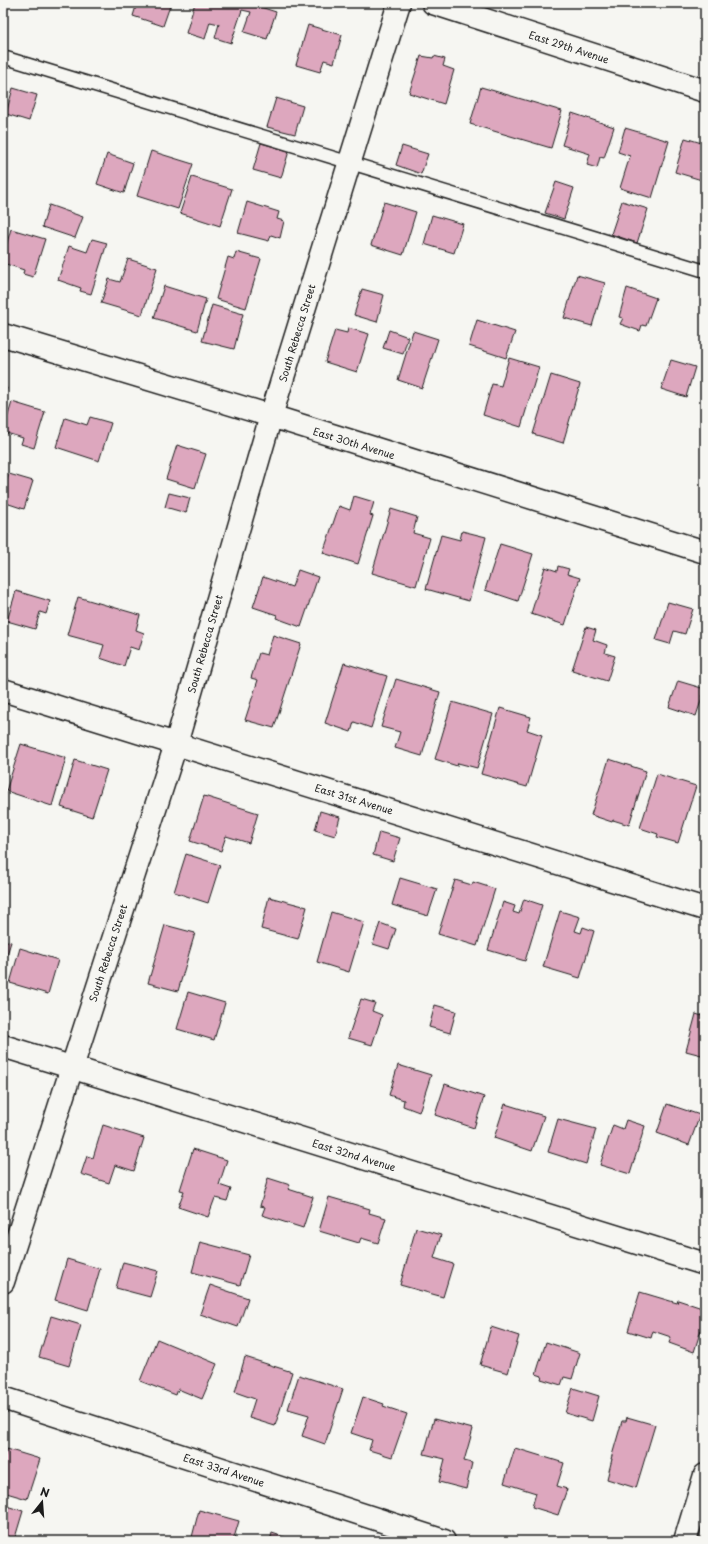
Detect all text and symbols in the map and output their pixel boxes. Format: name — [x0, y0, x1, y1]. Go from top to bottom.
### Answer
street label: East 29th Avenue — [527, 26, 612, 67]
street label: South Rebecca Street — [274, 282, 319, 384]
street label: East 30th Avenue — [311, 423, 397, 462]
street label: South Rebecca Street — [183, 593, 226, 695]
street label: East 31st Avenue — [313, 779, 396, 818]
street label: South Rebecca Street — [85, 902, 130, 1004]
street label: East 32nd Avenue — [311, 1135, 398, 1174]
street label: East 33rd Avenue — [182, 1449, 267, 1490]
north arrow — [22, 1482, 62, 1522]
text: N — [38, 1483, 52, 1501]

